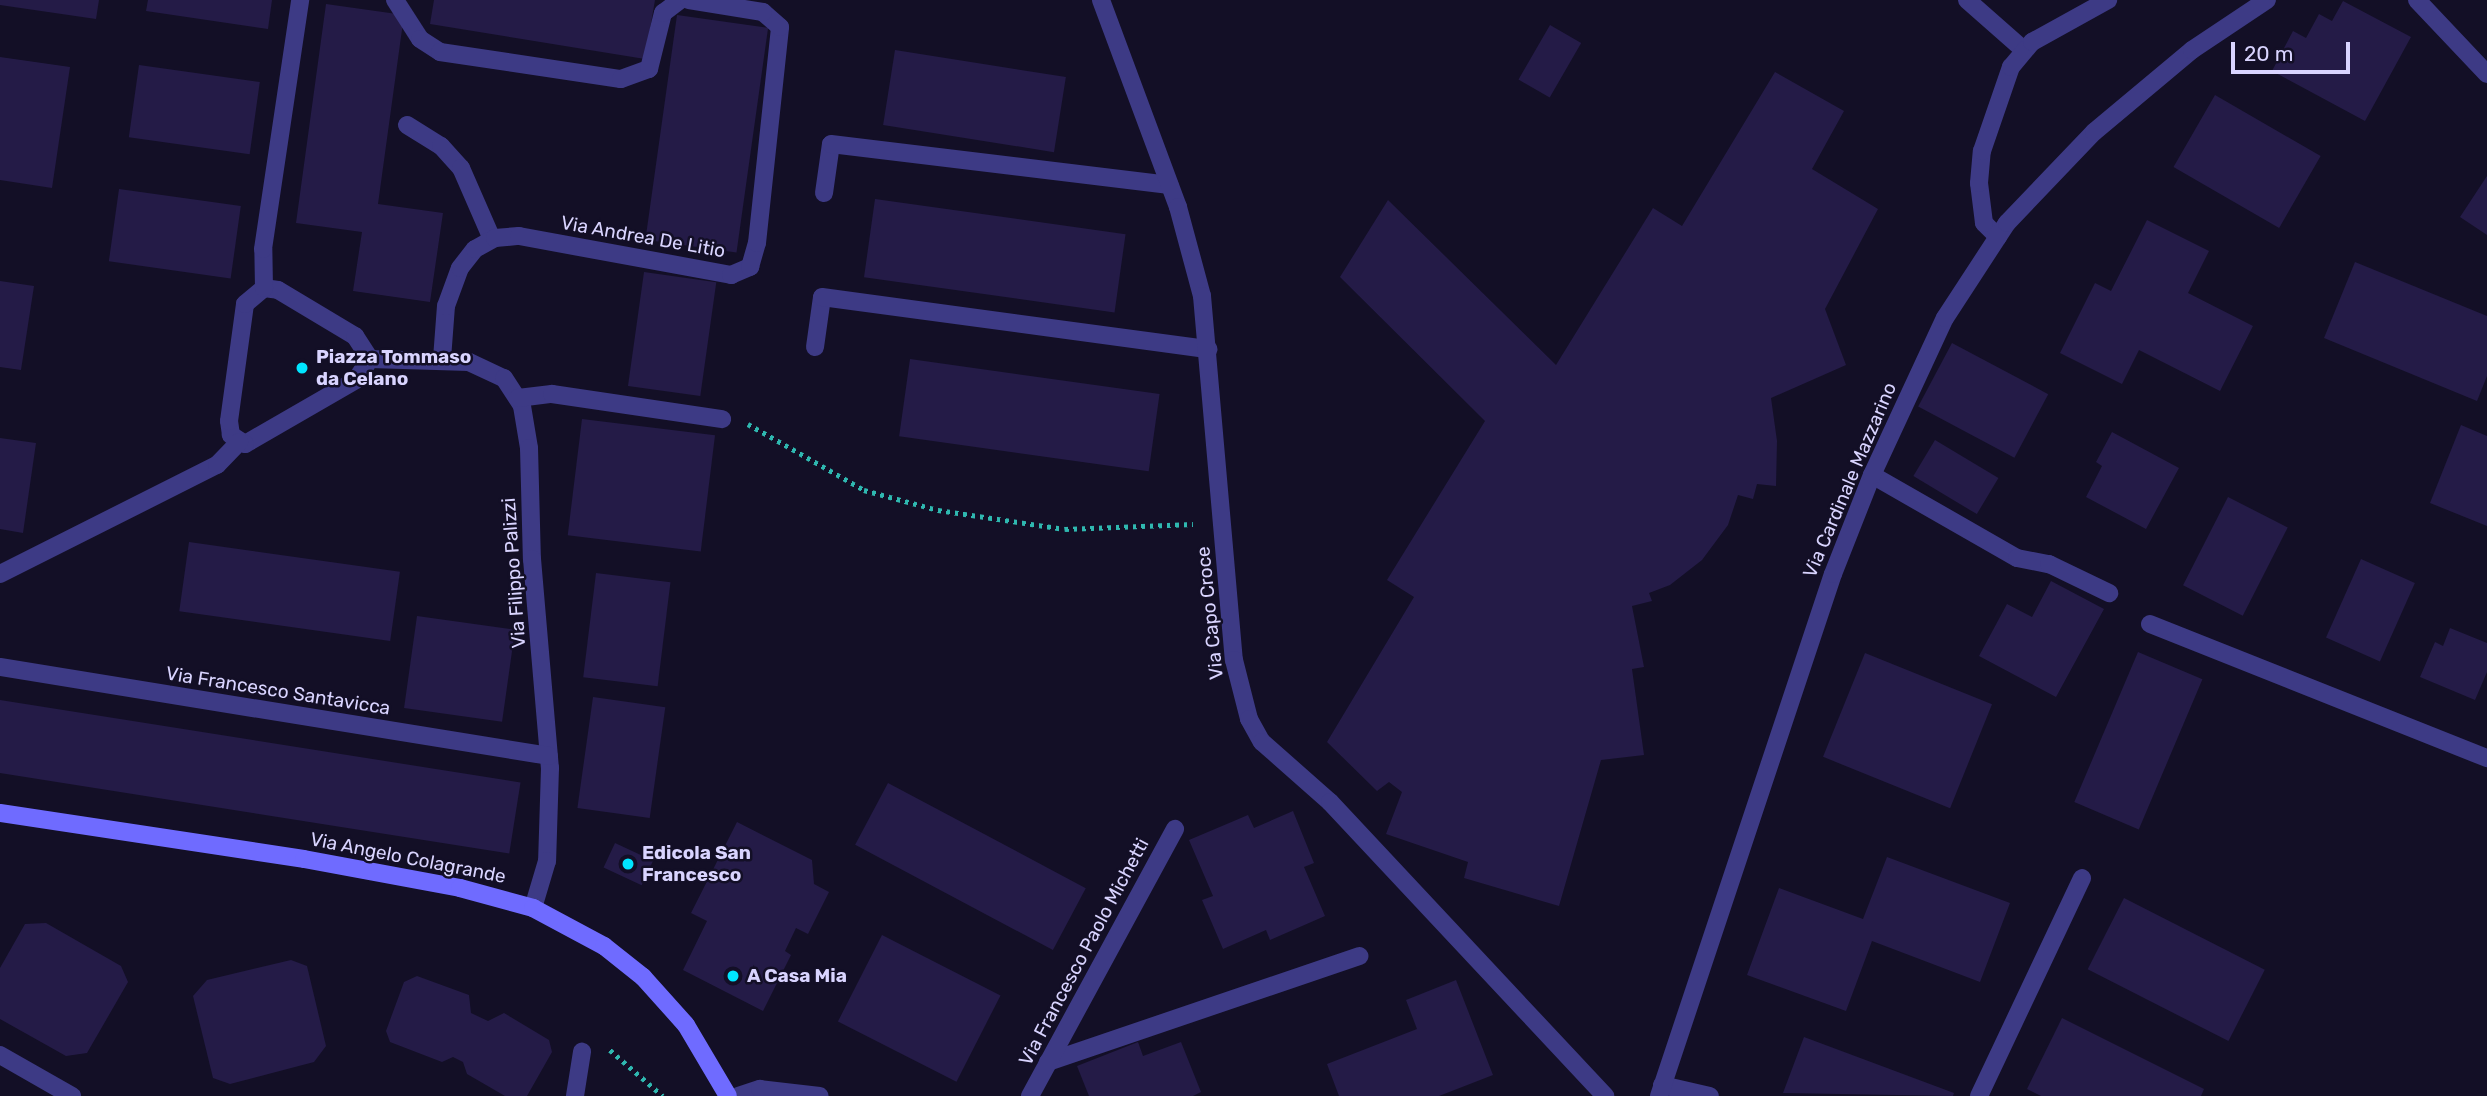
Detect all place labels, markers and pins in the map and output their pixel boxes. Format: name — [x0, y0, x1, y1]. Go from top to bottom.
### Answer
place label: Piazza Tommaso da Celano — [316, 346, 472, 390]
marker: Piazza Tommaso da Celano — [294, 360, 310, 376]
place label: Edicola San Francesco — [642, 842, 751, 886]
marker: Edicola San Francesco — [620, 856, 636, 872]
place label: A Casa Mia — [747, 965, 847, 987]
marker: A Casa Mia — [725, 968, 741, 984]

